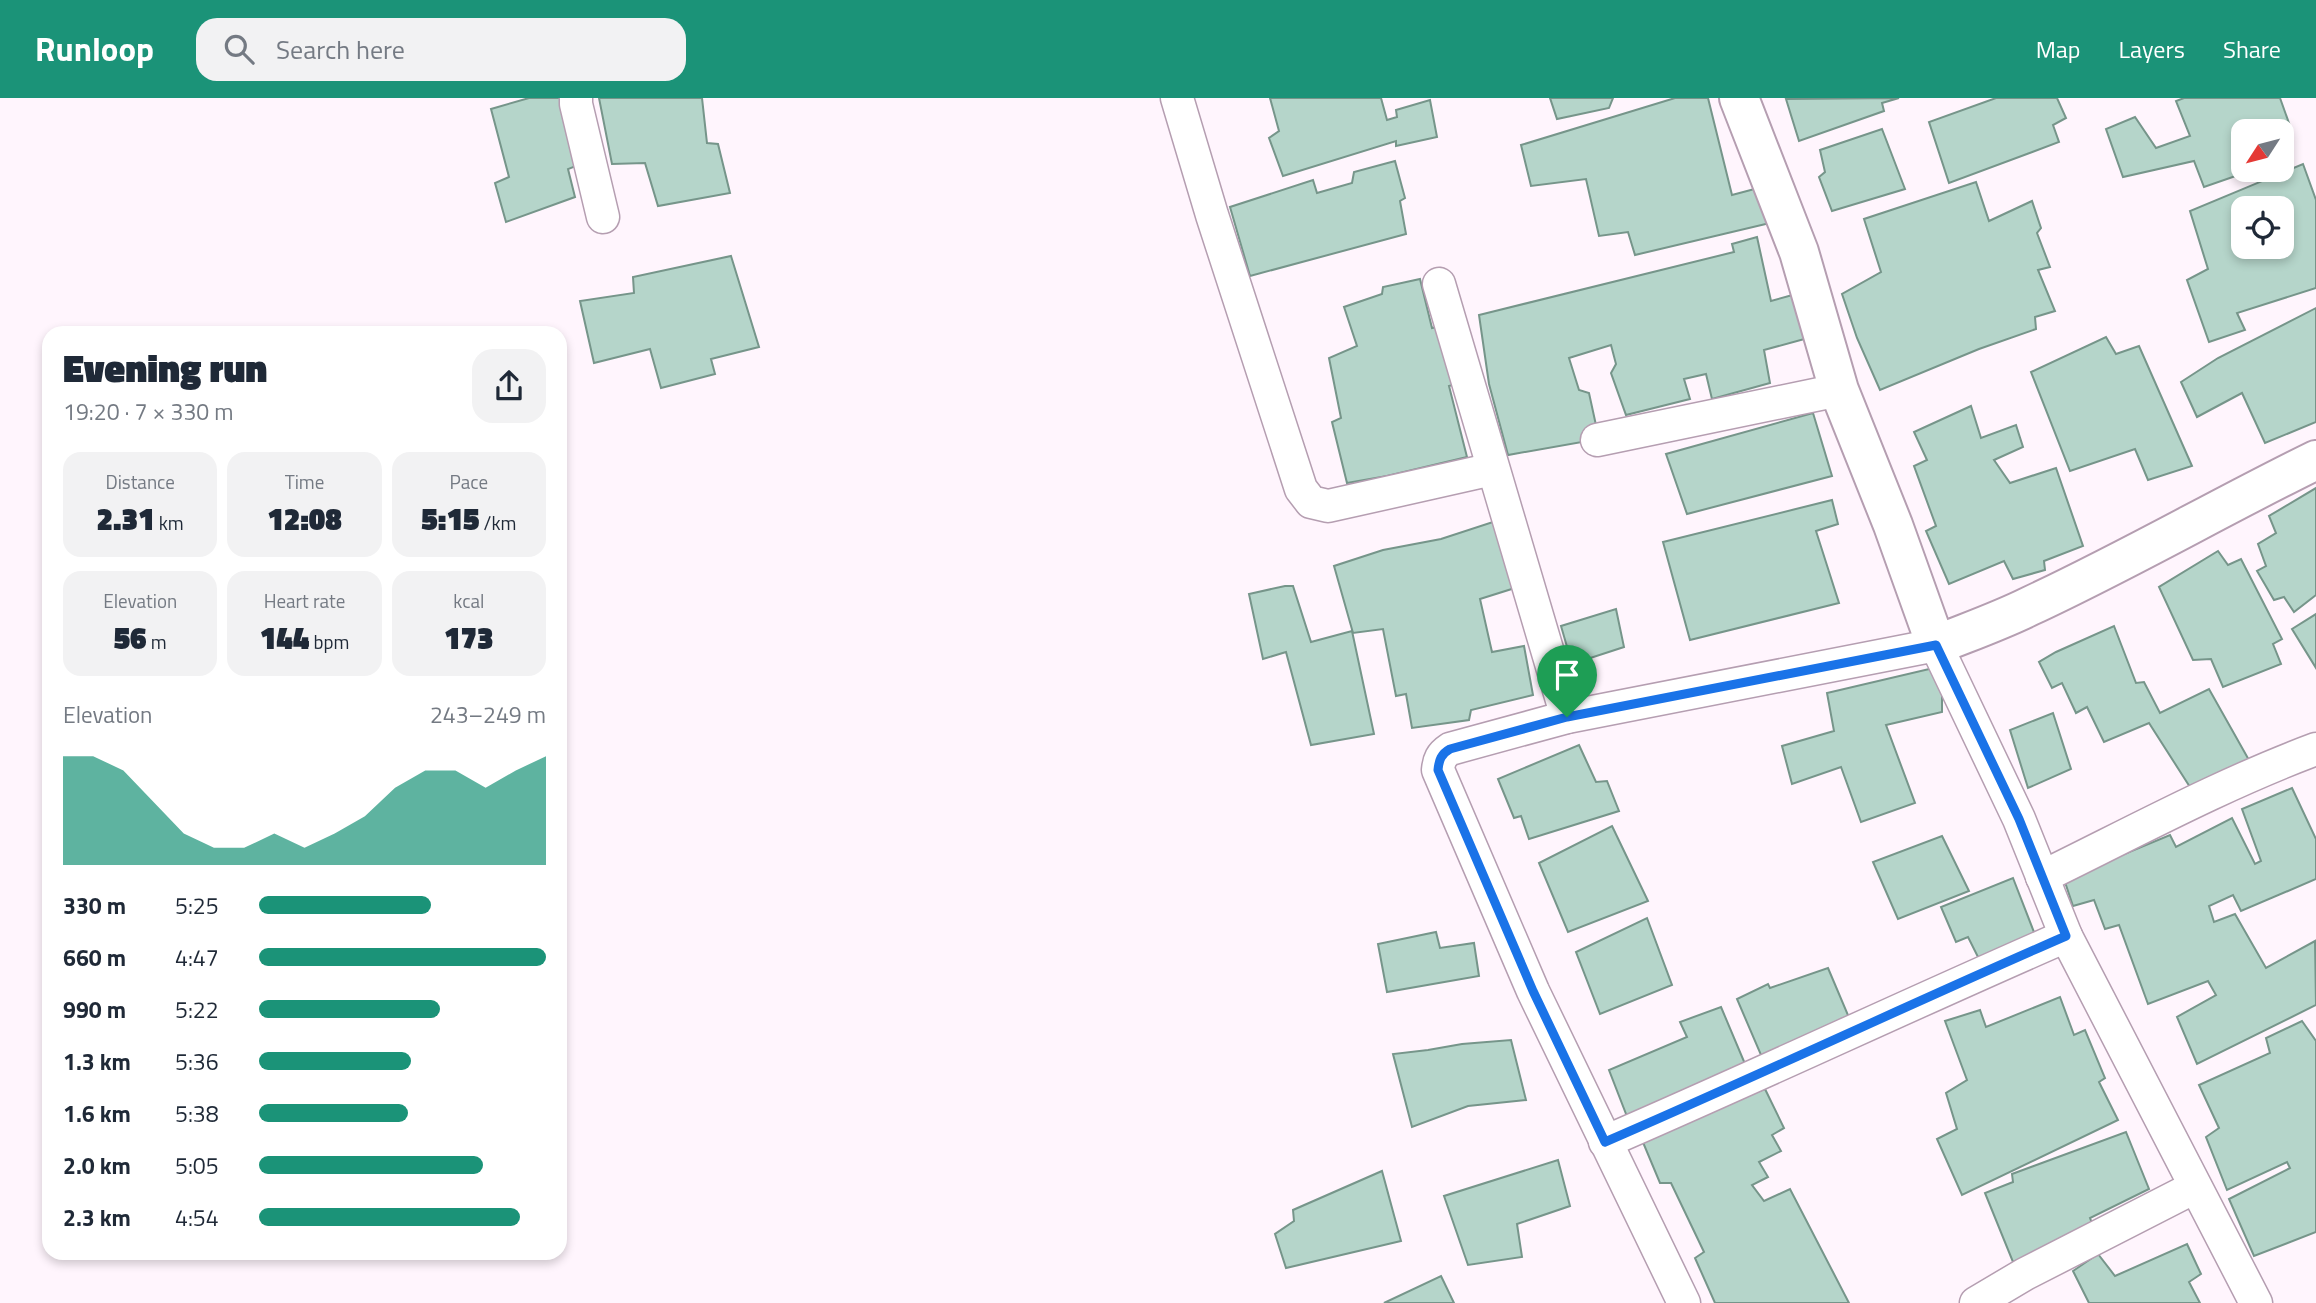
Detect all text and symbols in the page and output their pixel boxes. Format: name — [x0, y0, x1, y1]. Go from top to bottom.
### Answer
search box — [196, 18, 686, 81]
text: Runloop — [35, 24, 154, 74]
icon: search — [220, 30, 258, 68]
text: Search here — [276, 30, 405, 69]
text: Map — [2036, 31, 2081, 67]
text: Layers — [2119, 31, 2185, 67]
text: Share — [2223, 31, 2281, 67]
north arrow — [2231, 119, 2294, 182]
map controls — [2231, 119, 2294, 259]
button: locate — [2231, 196, 2294, 259]
text: Evening run — [63, 339, 267, 397]
button: share — [472, 349, 546, 423]
text: 19:20 · 7 × 330 m — [63, 394, 233, 429]
text: Distance — [105, 467, 175, 496]
text: Time — [285, 467, 324, 496]
text: Pace — [450, 467, 488, 496]
text: 2.31 — [97, 496, 155, 542]
text: 12:08 — [267, 496, 342, 542]
text: 5:15 — [421, 496, 479, 542]
text: km — [155, 508, 184, 537]
text: /km — [479, 508, 516, 537]
text: Elevation — [103, 586, 177, 615]
text: Heart rate — [264, 586, 345, 615]
text: kcal — [453, 586, 484, 615]
text: 56 — [114, 615, 147, 661]
text: 144 — [260, 615, 309, 661]
text: 173 — [444, 615, 494, 661]
text: m — [147, 627, 167, 656]
text: bpm — [309, 627, 349, 656]
pin — [1537, 645, 1597, 717]
icon: arrive — [1548, 656, 1586, 694]
text: Elevation — [63, 697, 152, 732]
text: 243–249 m — [430, 697, 546, 732]
text: 330 m — [63, 888, 126, 923]
text: 5:25 — [175, 888, 219, 923]
text: 660 m — [63, 940, 126, 975]
text: 4:47 — [175, 940, 219, 975]
text: 990 m — [63, 992, 126, 1027]
text: 5:22 — [175, 992, 219, 1027]
text: 1.3 km — [63, 1044, 131, 1079]
text: 5:36 — [175, 1044, 219, 1079]
text: 1.6 km — [63, 1096, 131, 1131]
text: 5:38 — [175, 1096, 219, 1131]
text: 2.0 km — [63, 1148, 131, 1183]
text: 5:05 — [175, 1148, 219, 1183]
text: 2.3 km — [63, 1200, 131, 1235]
text: 4:54 — [175, 1200, 219, 1235]

